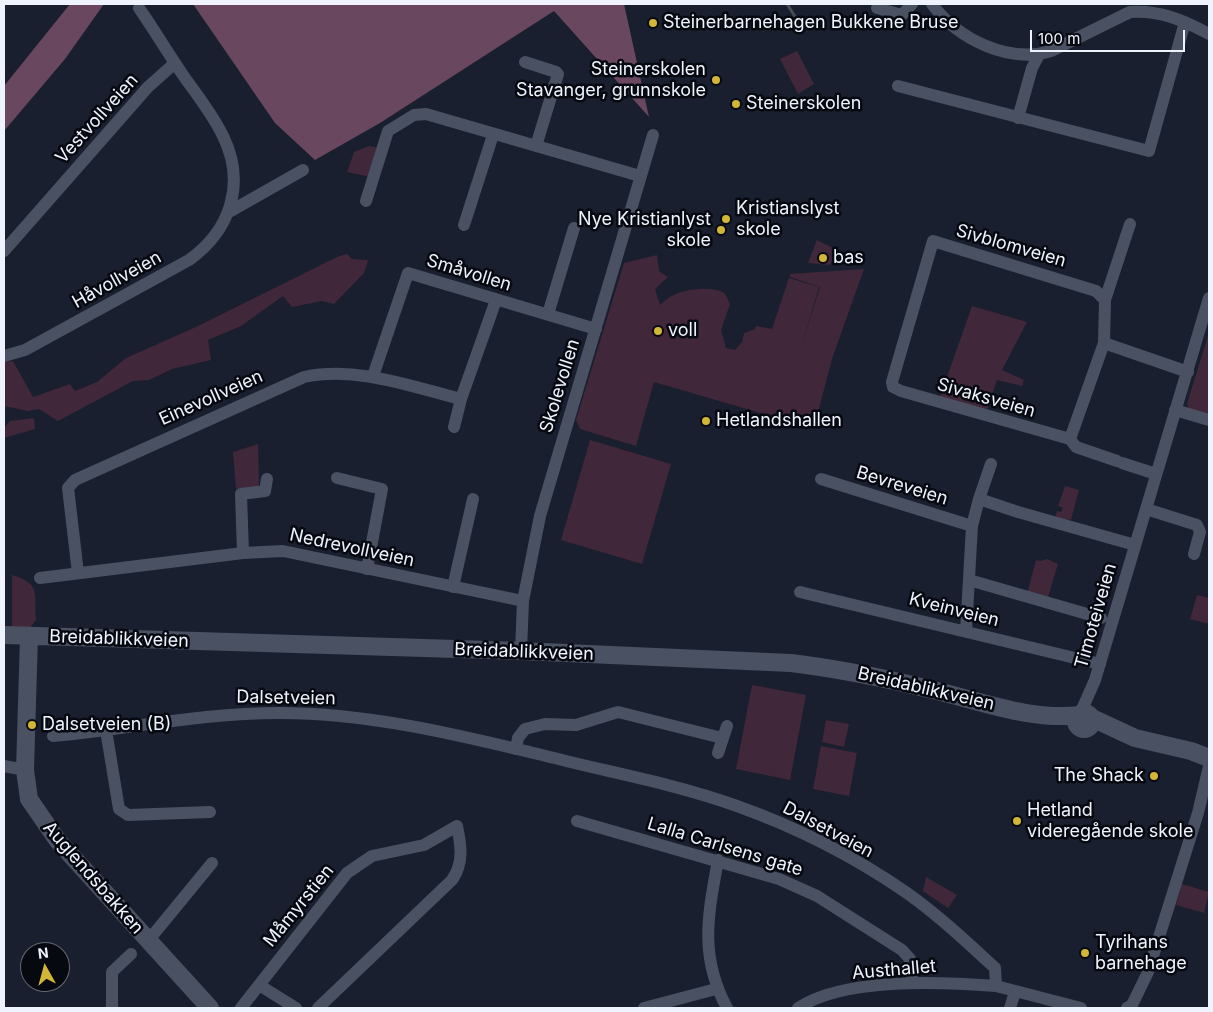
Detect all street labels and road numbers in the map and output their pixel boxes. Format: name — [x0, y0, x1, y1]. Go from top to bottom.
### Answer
street label: Vestvollveien — [51, 70, 143, 168]
street label: Sivblomveien — [953, 220, 1069, 272]
street label: Håvollveien — [69, 247, 165, 313]
street label: Småvollen — [424, 250, 514, 296]
street label: Skolevollen — [536, 337, 584, 435]
street label: Einevollveien — [156, 366, 266, 430]
street label: Sivaksveien — [934, 374, 1038, 422]
street label: Bevreveien — [854, 462, 950, 510]
street label: Nedrevollveien — [288, 524, 416, 572]
street label: Timoteiveien — [1071, 561, 1121, 671]
street label: Kveinveien — [907, 588, 1001, 632]
street label: Breidablikkveien — [49, 626, 189, 652]
street label: Breidablikkveien — [454, 639, 594, 665]
street label: Breidablikkveien — [856, 663, 996, 715]
street label: Dalsetveien — [236, 686, 336, 710]
street label: Dalsetveien — [779, 797, 877, 863]
street label: Lalla Carlsens gate — [645, 813, 805, 881]
street label: Auglendsbakken — [38, 817, 148, 939]
street label: Måmyrstien — [259, 860, 339, 952]
street label: Austhallet — [851, 956, 937, 984]

